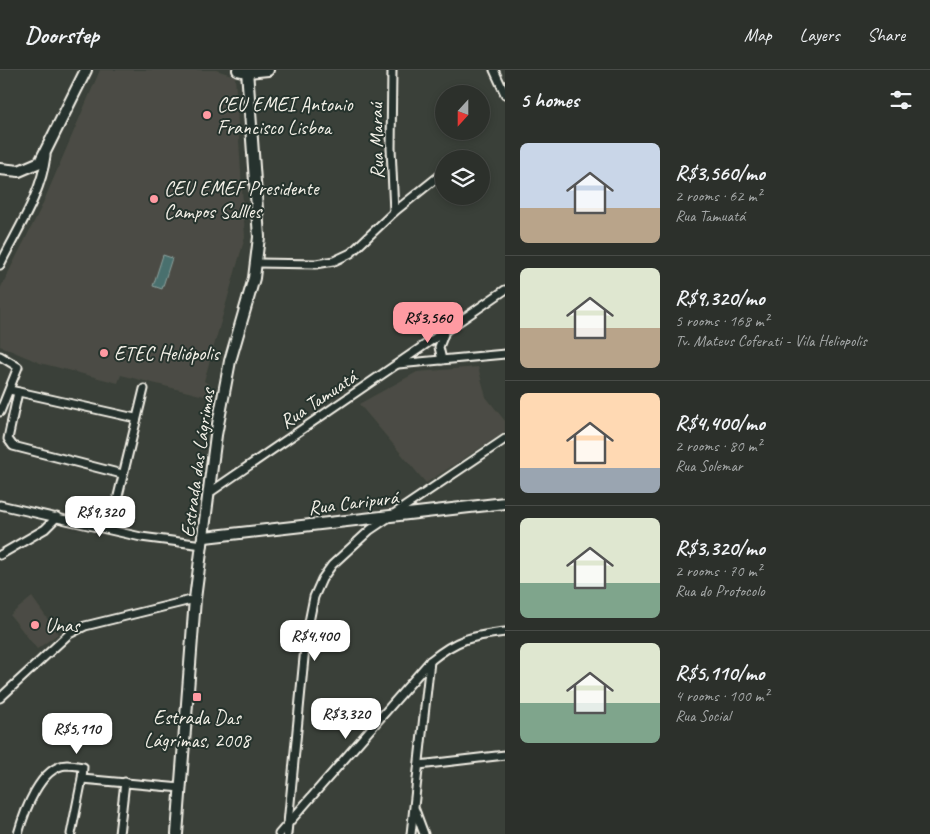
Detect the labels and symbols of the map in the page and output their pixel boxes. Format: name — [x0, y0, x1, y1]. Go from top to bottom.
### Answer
north arrow — [435, 85, 490, 140]
place label: CEU EMEI Antonio Francisco Lisboa — [217, 92, 354, 140]
street label: Rua Maraú — [363, 101, 390, 179]
marker: CEU EMEI Antonio Francisco Lisboa — [201, 109, 213, 121]
place label: CEU EMEF Presidente Campos Sallles — [164, 176, 320, 224]
marker: CEU EMEF Presidente Campos Sallles — [148, 193, 160, 205]
pin: R$3,560 — [382, 302, 474, 344]
place label: ETEC Heliópolis — [114, 341, 221, 366]
marker: ETEC Heliópolis — [98, 347, 110, 359]
street label: Rua Tamuatá — [275, 363, 364, 434]
street label: Estrada das Lágrimas — [175, 385, 221, 539]
street label: Rua Caripurá — [307, 484, 402, 520]
pin: R$9,320 — [54, 496, 146, 538]
place label: Unas — [45, 613, 81, 638]
marker: Unas — [29, 619, 41, 631]
pin: R$4,400 — [269, 620, 361, 662]
marker: Estrada Das Lágrimas, 2008 — [191, 691, 203, 703]
pin: R$3,320 — [300, 698, 392, 740]
place label: Estrada Das Lágrimas, 2008 — [144, 705, 252, 753]
pin: R$5,110 — [31, 712, 123, 755]

